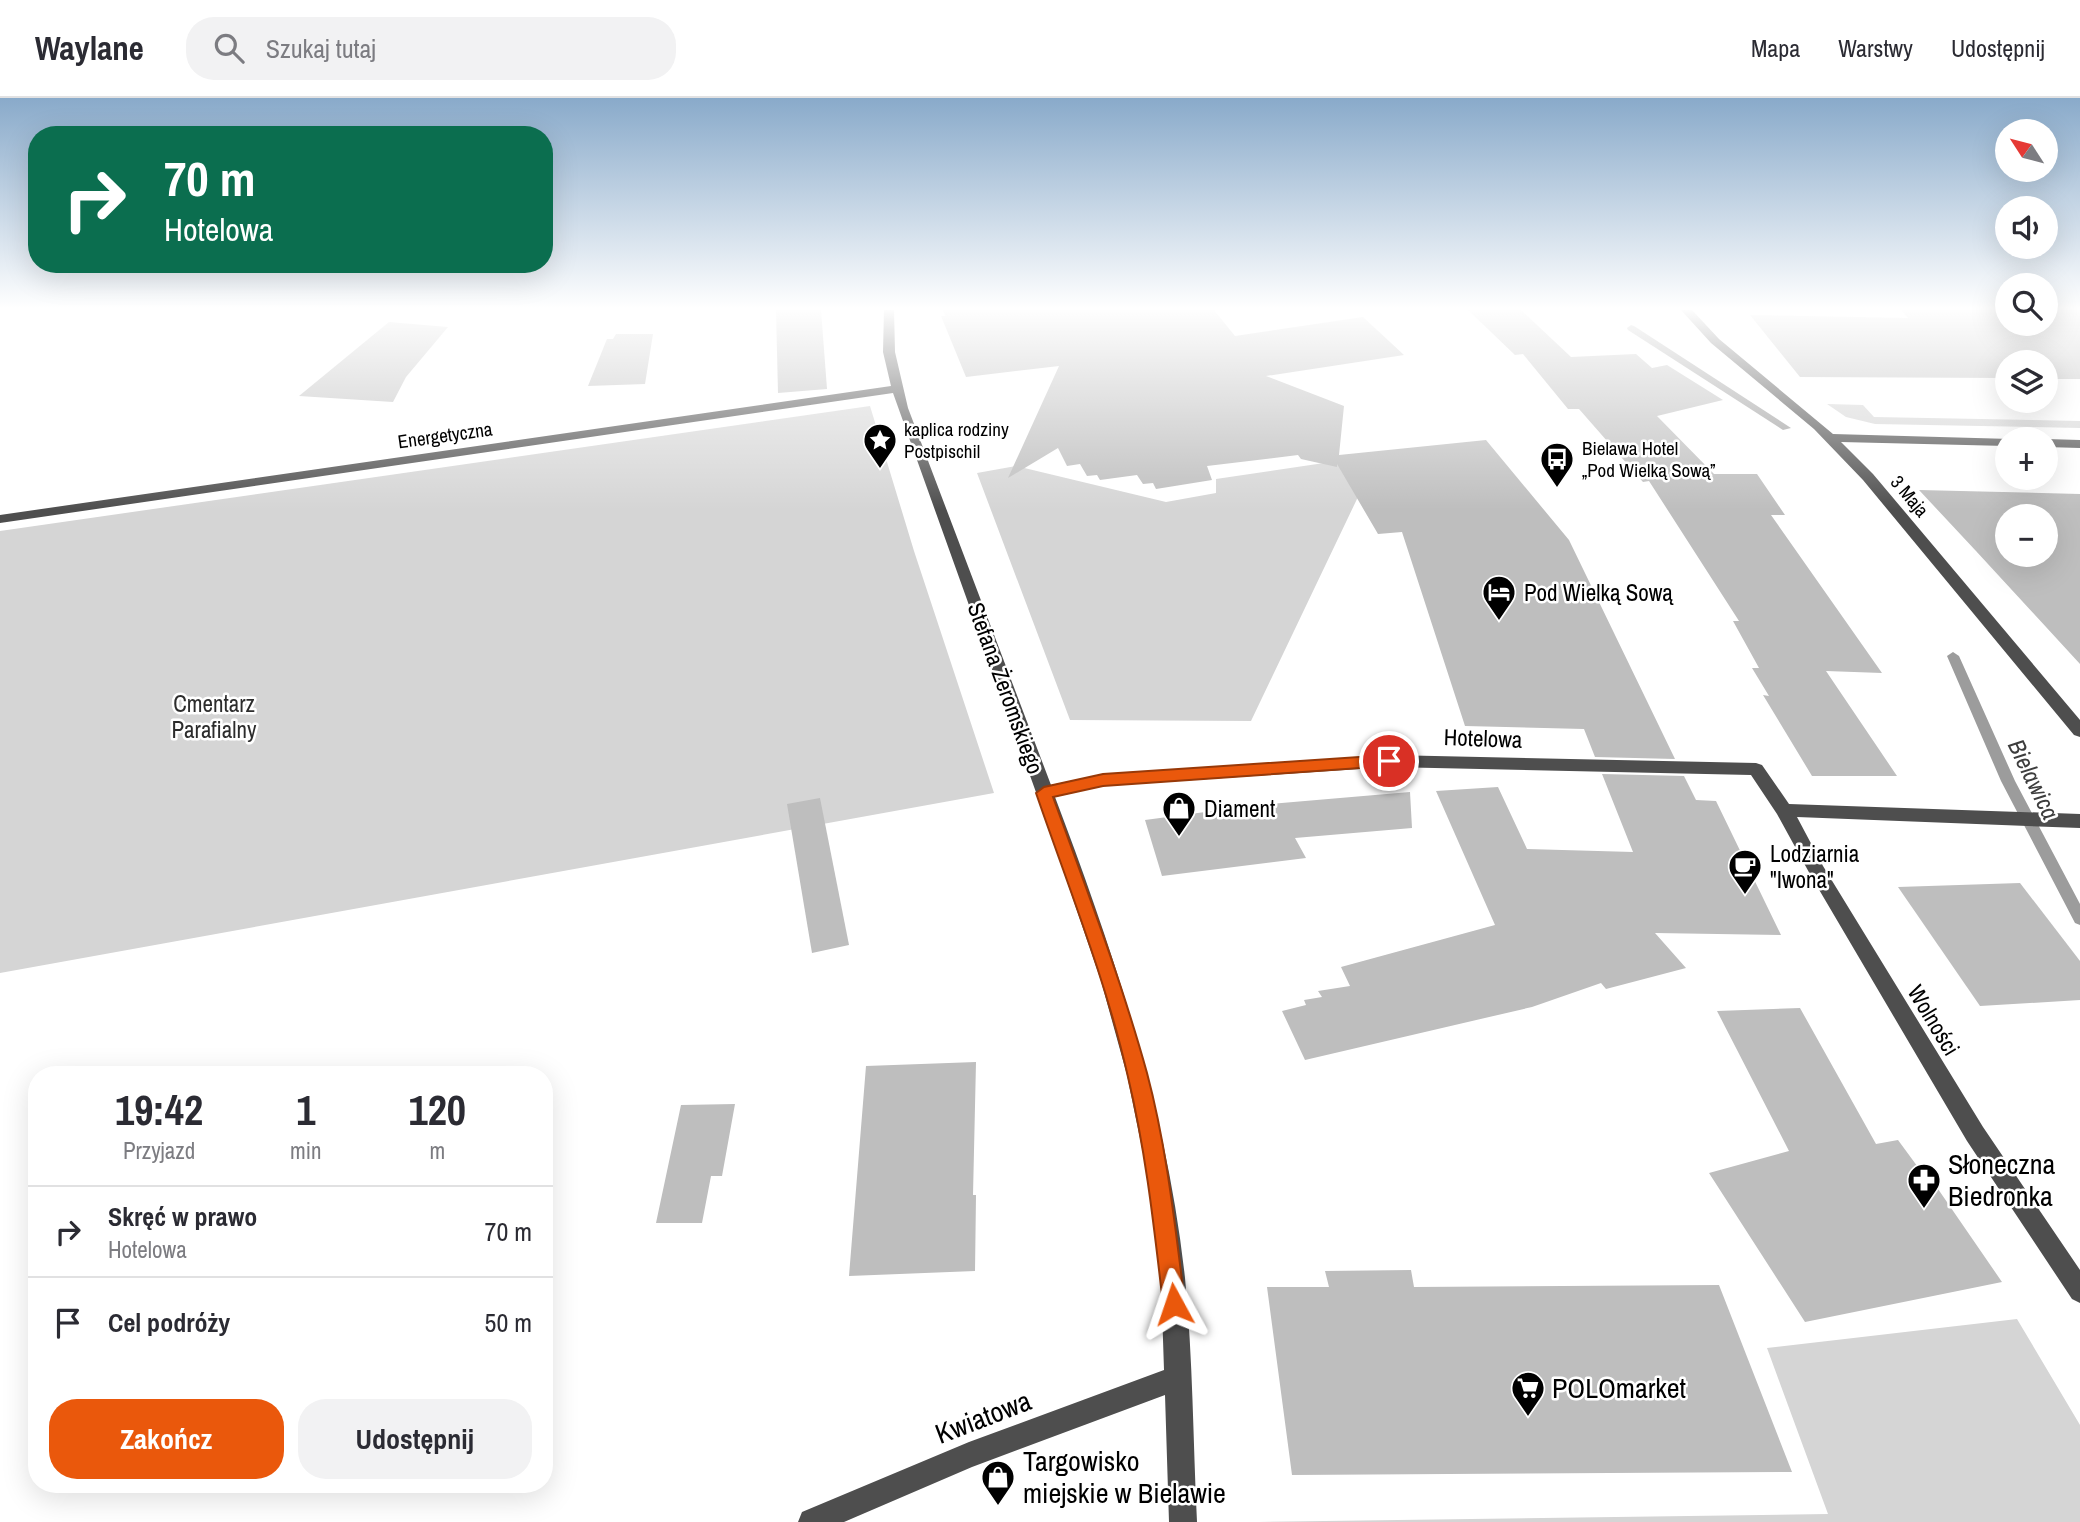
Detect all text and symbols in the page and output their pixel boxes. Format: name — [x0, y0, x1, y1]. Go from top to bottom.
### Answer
search box — [186, 17, 676, 80]
text: Waylane — [35, 26, 144, 70]
icon: search — [210, 29, 248, 67]
text: Szukaj tutaj — [266, 31, 376, 66]
text: Mapa — [1751, 32, 1800, 64]
text: Warstwy — [1838, 32, 1913, 64]
text: Udostępnij — [1951, 32, 2045, 64]
north arrow — [1995, 119, 2058, 182]
map controls — [1995, 119, 2058, 567]
text: 70 m — [164, 145, 256, 211]
icon: right — [49, 154, 140, 245]
button: sound — [1995, 196, 2058, 259]
text: Hotelowa — [164, 208, 273, 251]
button: search — [1995, 273, 2058, 336]
button: layers — [1995, 350, 2058, 413]
street label: Energetyczna — [396, 415, 494, 455]
place label: kaplica rodziny Postpischil — [904, 416, 1009, 464]
place icon: kaplica rodziny Postpischil — [861, 421, 899, 470]
button: + — [1995, 427, 2058, 490]
place label: Bielawa Hotel „Pod Wielką Sową” — [1582, 435, 1715, 483]
bus stop icon: Bielawa Hotel „Pod Wielką Sową” — [1538, 440, 1576, 489]
street label: 3 Maja — [1885, 470, 1935, 523]
button: − — [1995, 504, 2058, 567]
hotel icon: Pod Wielką Sową — [1480, 573, 1518, 622]
place label: Pod Wielką Sową — [1524, 577, 1674, 608]
street label: Stefana Żeromskiego — [961, 598, 1051, 778]
park label: Cmentarz Parafialny — [172, 688, 257, 745]
street label: Hotelowa — [1443, 721, 1523, 755]
pin — [1359, 731, 1419, 791]
water label: Bielawica — [2001, 734, 2067, 824]
icon: arrive — [1370, 742, 1408, 780]
shop icon: Diament — [1160, 789, 1198, 838]
place label: Diament — [1204, 793, 1275, 824]
place label: Lodziarnia "Iwona" — [1770, 838, 1860, 895]
cafe icon: Lodziarnia "Iwona" — [1726, 847, 1764, 896]
street label: Wolności — [1901, 979, 1967, 1061]
text: 19:42 — [115, 1082, 203, 1138]
text: 1 — [296, 1082, 315, 1138]
text: 120 — [409, 1082, 466, 1138]
text: Przyjazd — [123, 1135, 195, 1166]
text: min — [290, 1135, 322, 1166]
text: m — [429, 1135, 445, 1166]
place label: Słoneczna Biedronka — [1948, 1145, 2055, 1215]
pharmacy icon: Słoneczna Biedronka — [1905, 1161, 1943, 1210]
text: Skręć w prawo — [108, 1199, 257, 1234]
icon: right — [49, 1213, 87, 1251]
text: 70 m — [485, 1214, 532, 1249]
text: Hotelowa — [108, 1234, 187, 1265]
position arrow — [1137, 1267, 1211, 1341]
icon: arrive — [49, 1304, 87, 1342]
text: Cel podróży — [108, 1305, 230, 1340]
text: 50 m — [485, 1305, 532, 1340]
supermarket icon: POLOmarket — [1509, 1369, 1547, 1418]
place label: POLOmarket — [1552, 1369, 1686, 1407]
street label: Kwiatowa — [930, 1381, 1036, 1453]
button: Zakończ — [49, 1399, 284, 1479]
button: Udostępnij — [298, 1399, 532, 1479]
place label: Targowisko miejskie w Bielawie — [1023, 1442, 1226, 1512]
shop icon: Targowisko miejskie w Bielawie — [979, 1458, 1017, 1507]

